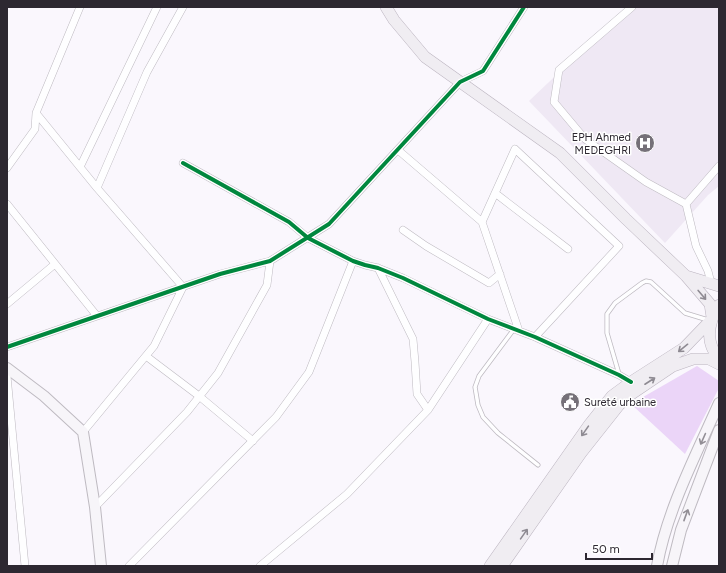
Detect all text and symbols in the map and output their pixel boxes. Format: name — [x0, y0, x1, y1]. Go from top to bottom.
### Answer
place label: EPH Ahmed MEDEGHRI — [572, 131, 631, 157]
hospital icon: EPH Ahmed MEDEGHRI — [634, 132, 656, 154]
one-way arrow — [698, 290, 707, 301]
one-way arrow — [678, 343, 688, 352]
one-way arrow — [645, 377, 656, 385]
public building icon: Sureté urbaine — [559, 391, 581, 413]
place label: Sureté urbaine — [584, 396, 656, 409]
one-way arrow — [581, 425, 589, 436]
one-way arrow — [699, 433, 706, 445]
one-way arrow — [683, 510, 691, 522]
one-way arrow — [520, 529, 528, 540]
scale bar — [586, 535, 652, 561]
text: 50 m — [592, 542, 620, 556]

